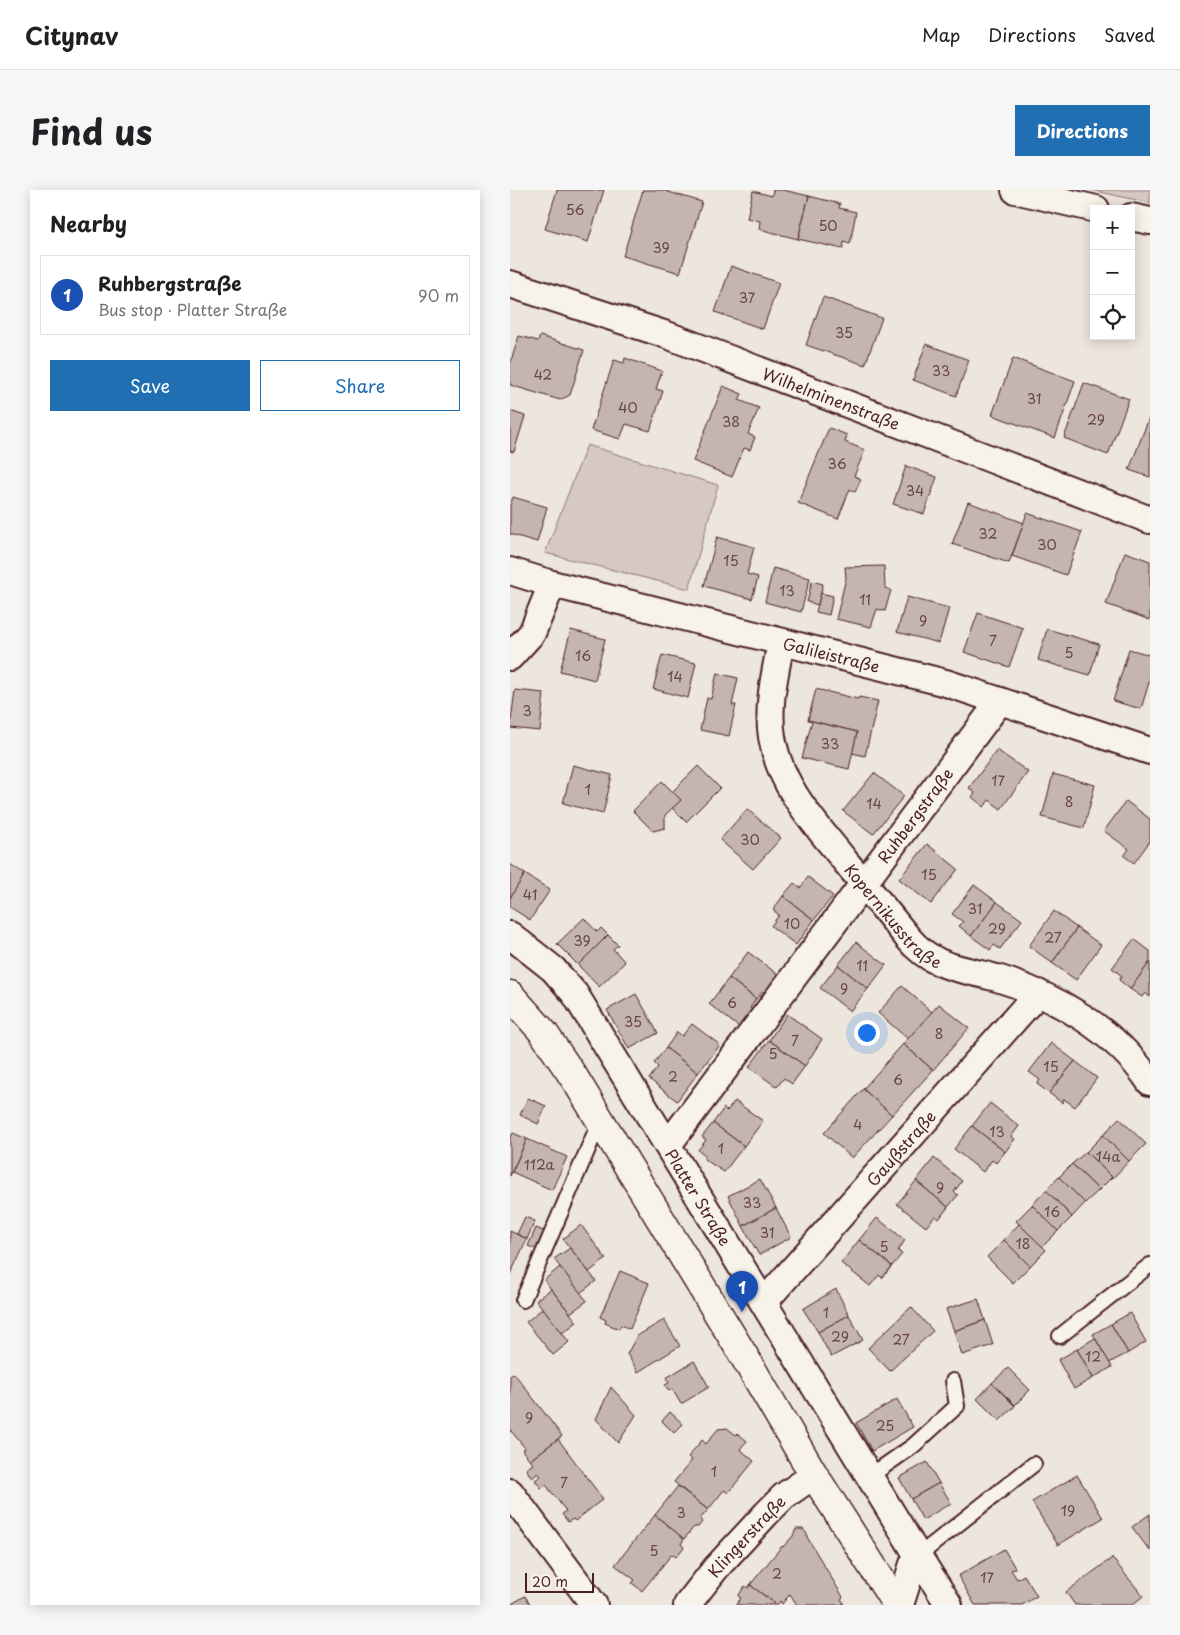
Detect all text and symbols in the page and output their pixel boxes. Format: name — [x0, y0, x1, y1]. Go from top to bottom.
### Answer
text: Citynav — [25, 17, 118, 53]
text: Map — [922, 21, 960, 48]
text: Directions — [988, 21, 1076, 48]
text: Saved — [1104, 21, 1155, 48]
text: Find us — [30, 104, 152, 157]
button: Directions — [1015, 105, 1150, 156]
house number: 56 — [566, 199, 585, 220]
map controls — [1090, 205, 1135, 340]
button: + — [1090, 205, 1135, 250]
text: Nearby — [50, 207, 127, 239]
house number: 50 — [818, 215, 838, 236]
house number: 39 — [652, 237, 670, 258]
button: − — [1090, 250, 1135, 295]
text: Ruhbergstraße — [98, 269, 242, 297]
text: 1 — [63, 283, 71, 307]
text: 90 m — [418, 283, 459, 307]
house number: 37 — [739, 287, 756, 308]
button: locate — [1090, 295, 1135, 340]
text: Bus stop · Platter Straße — [98, 297, 287, 321]
house number: 35 — [835, 322, 853, 343]
button: Save — [50, 360, 250, 411]
button: Share — [260, 360, 460, 411]
house number: 33 — [932, 360, 950, 381]
street label: Wilhelminenstraße — [759, 361, 903, 435]
house number: 42 — [534, 364, 552, 385]
house number: 31 — [1027, 388, 1041, 409]
house number: 40 — [618, 397, 638, 418]
house number: 29 — [1087, 409, 1105, 430]
house number: 38 — [722, 411, 740, 432]
house number: 36 — [827, 453, 847, 474]
house number: 34 — [906, 480, 924, 501]
house number: 32 — [979, 523, 997, 544]
house number: 30 — [1037, 534, 1057, 555]
house number: 15 — [723, 550, 739, 571]
house number: 13 — [779, 580, 795, 601]
house number: 11 — [859, 589, 871, 610]
house number: 9 — [919, 610, 927, 631]
street label: Galileistraße — [780, 630, 882, 678]
house number: 7 — [989, 630, 997, 651]
house number: 5 — [1064, 642, 1074, 663]
house number: 16 — [575, 645, 591, 666]
house number: 14 — [667, 666, 683, 687]
house number: 3 — [522, 700, 532, 721]
house number: 33 — [821, 733, 839, 754]
street label: Ruhbergstraße — [871, 762, 958, 868]
house number: 17 — [991, 770, 1005, 791]
house number: 1 — [585, 779, 591, 800]
house number: 8 — [1065, 791, 1073, 812]
house number: 14 — [866, 793, 882, 814]
house number: 30 — [740, 829, 760, 850]
street label: Kopernikusstraße — [840, 858, 946, 974]
house number: 15 — [921, 864, 937, 885]
house number: 41 — [523, 884, 537, 905]
house number: 31 — [968, 898, 982, 919]
house number: 10 — [784, 913, 800, 934]
house number: 29 — [988, 918, 1006, 939]
house number: 27 — [1044, 927, 1062, 948]
house number: 39 — [573, 930, 591, 951]
house number: 11 — [856, 955, 868, 976]
house number: 9 — [840, 978, 848, 999]
house number: 6 — [727, 992, 737, 1013]
house number: 35 — [624, 1011, 642, 1032]
your location — [854, 1020, 880, 1046]
house number: 8 — [935, 1023, 943, 1044]
house number: 7 — [791, 1030, 799, 1051]
house number: 5 — [768, 1043, 778, 1064]
house number: 15 — [1043, 1056, 1059, 1077]
house number: 2 — [668, 1066, 678, 1087]
house number: 6 — [893, 1069, 903, 1090]
street label: Gaußstraße — [860, 1105, 941, 1191]
house number: 4 — [853, 1114, 863, 1135]
house number: 13 — [989, 1121, 1005, 1142]
house number: 1 — [718, 1138, 724, 1159]
street label: Platter Straße — [660, 1144, 738, 1250]
house number: 14a — [1096, 1146, 1120, 1167]
house number: 112a — [524, 1154, 555, 1175]
house number: 9 — [936, 1177, 944, 1198]
house number: 33 — [743, 1192, 761, 1213]
house number: 16 — [1044, 1201, 1060, 1222]
house number: 31 — [760, 1222, 774, 1243]
house number: 18 — [1015, 1233, 1031, 1254]
house number: 5 — [879, 1236, 889, 1257]
pin: 1 — [726, 1271, 758, 1312]
house number: 1 — [823, 1302, 829, 1323]
house number: 29 — [831, 1326, 849, 1347]
house number: 27 — [892, 1329, 910, 1350]
house number: 12 — [1085, 1346, 1101, 1367]
house number: 9 — [525, 1407, 533, 1428]
house number: 25 — [876, 1415, 894, 1436]
house number: 1 — [711, 1461, 717, 1482]
house number: 7 — [560, 1472, 568, 1493]
street label: Klingerstraße — [701, 1489, 791, 1582]
house number: 19 — [1061, 1500, 1075, 1521]
house number: 3 — [676, 1502, 686, 1523]
house number: 5 — [649, 1540, 659, 1561]
house number: 2 — [772, 1563, 782, 1584]
house number: 17 — [980, 1567, 994, 1588]
scale bar — [525, 1570, 594, 1593]
text: 20 m — [532, 1571, 568, 1592]

